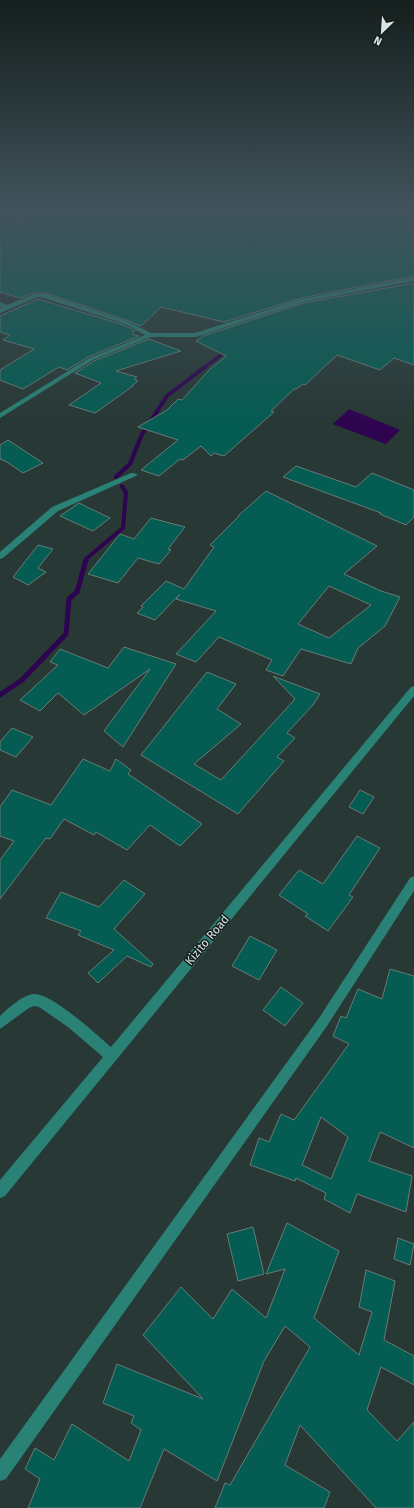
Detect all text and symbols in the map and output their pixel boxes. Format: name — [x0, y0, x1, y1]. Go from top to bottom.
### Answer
north arrow — [362, 12, 402, 52]
text: N — [372, 33, 384, 48]
street label: Kizito Road — [182, 912, 232, 968]

